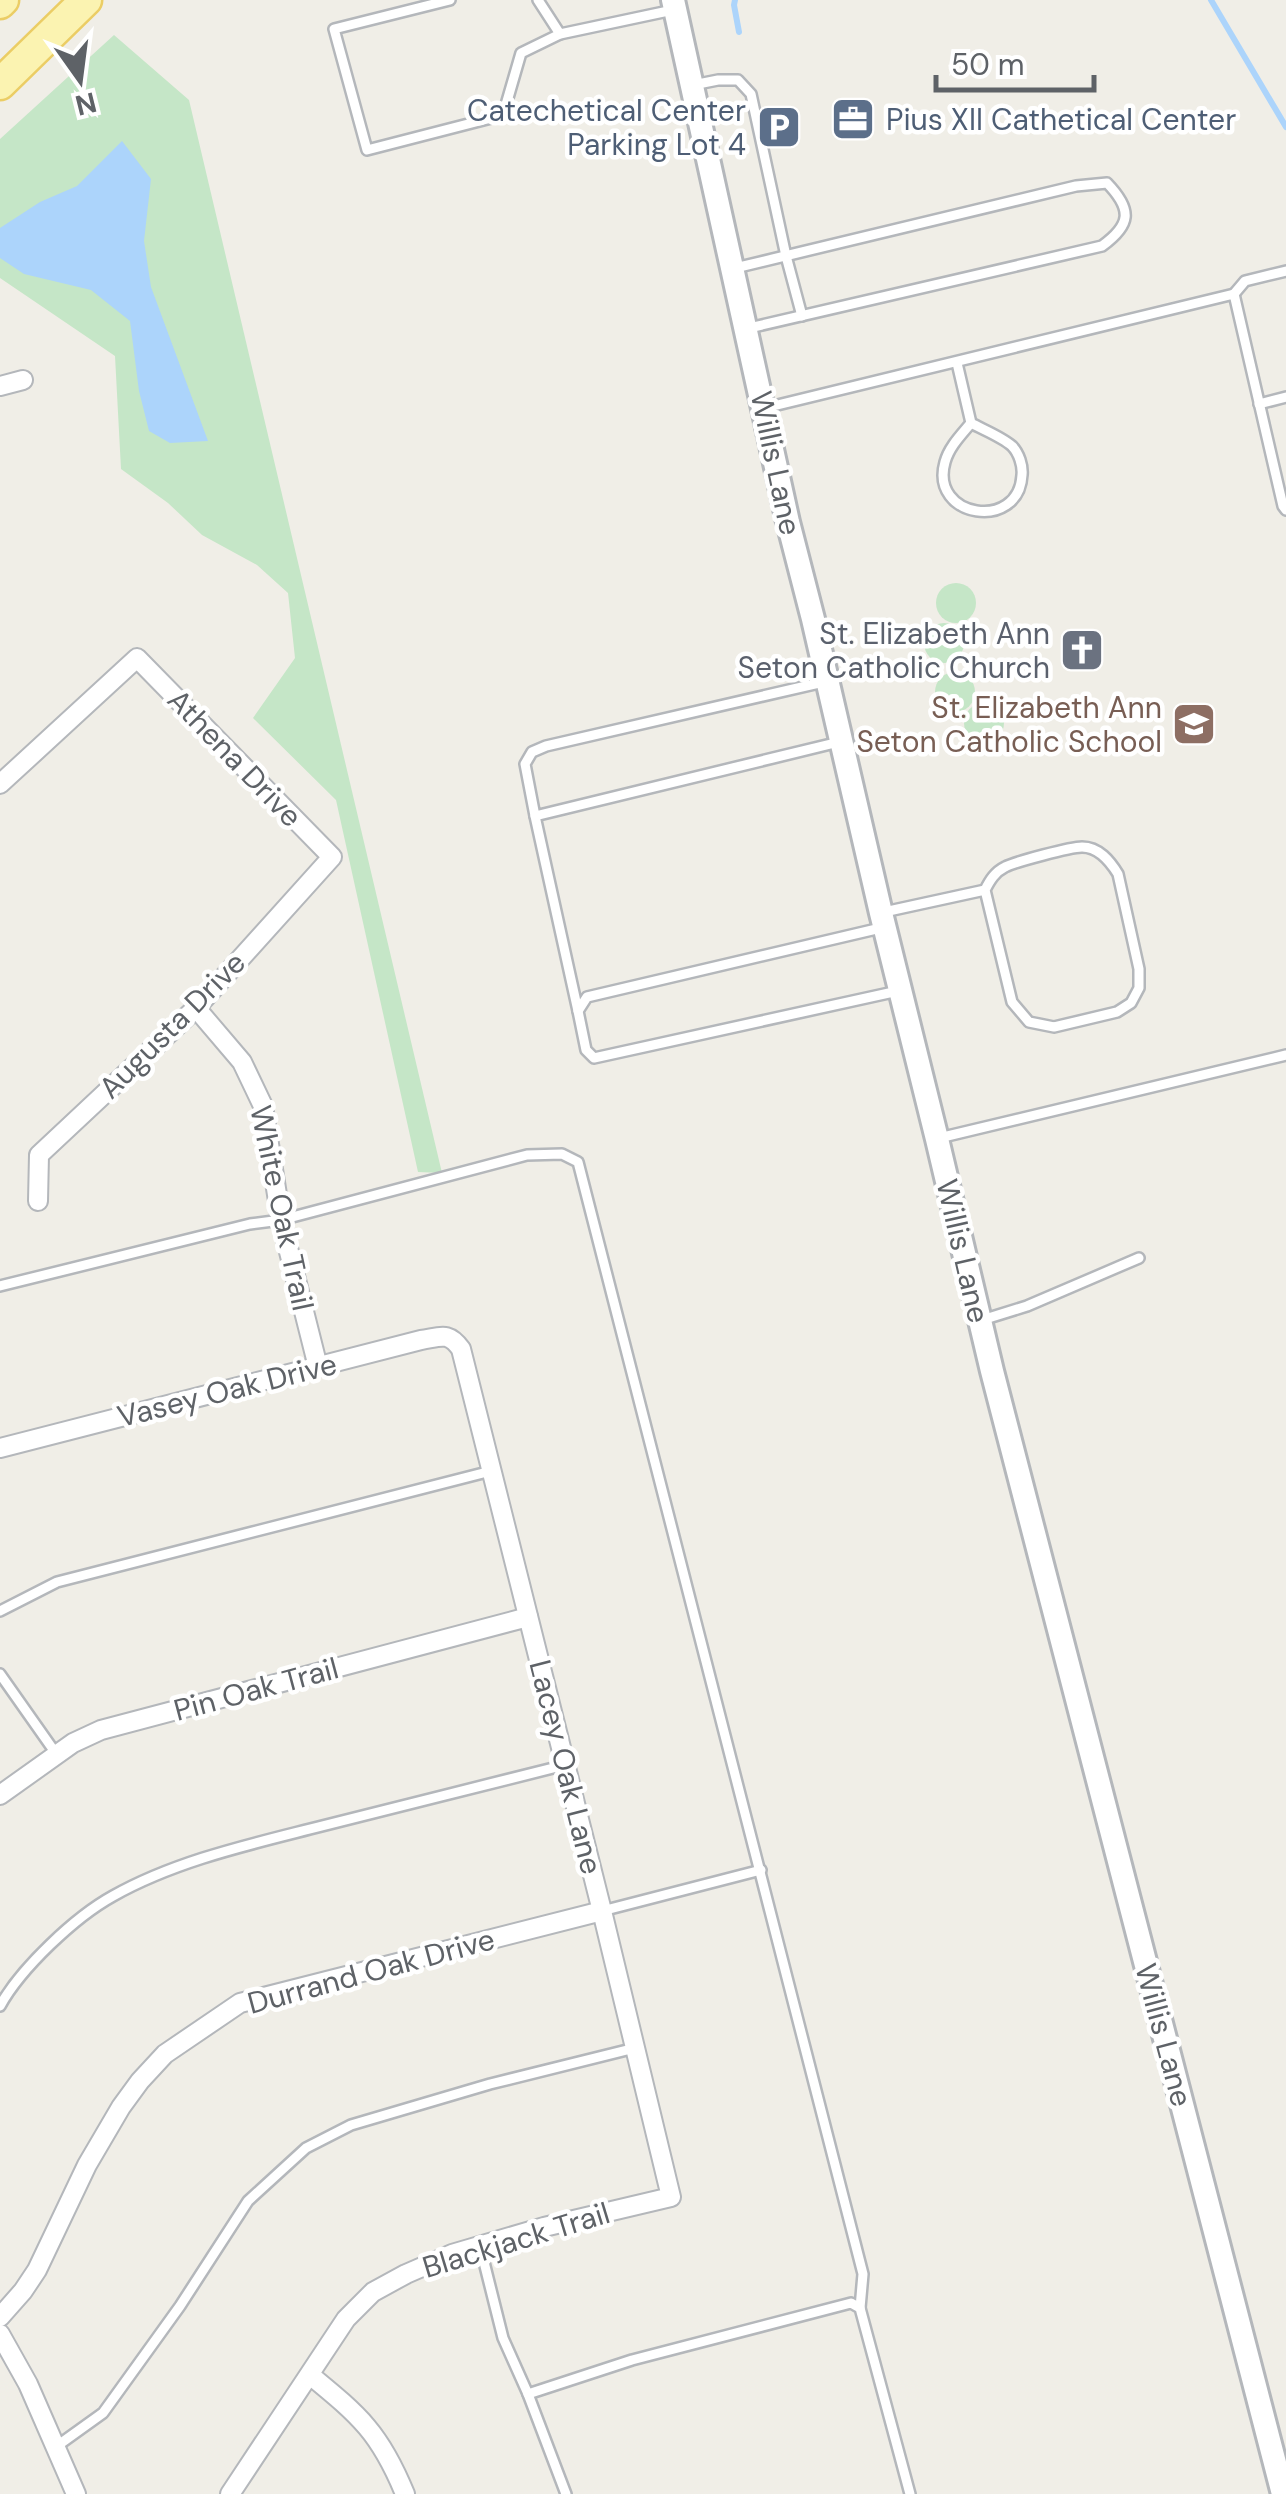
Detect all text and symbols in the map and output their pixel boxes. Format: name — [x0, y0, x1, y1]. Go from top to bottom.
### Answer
north arrow — [30, 30, 130, 130]
scale bar — [936, 30, 1094, 92]
text: 50 m — [951, 45, 1025, 84]
text: N — [72, 83, 100, 124]
place label: Catechetical Center Parking Lot 4 — [467, 91, 746, 164]
office icon: Pius XII Cathetical Center — [830, 96, 876, 142]
place label: Pius XII Cathetical Center — [886, 100, 1236, 139]
parking icon: Catechetical Center Parking Lot 4 — [756, 104, 802, 150]
street label: Willis Lane — [742, 387, 810, 539]
place label: St. Elizabeth Ann Seton Catholic Church — [738, 614, 1050, 687]
church icon: St. Elizabeth Ann Seton Catholic Church — [1059, 627, 1105, 673]
street label: Athena Drive — [159, 681, 311, 835]
place label: St. Elizabeth Ann Seton Catholic School — [856, 688, 1162, 761]
school or university icon: St. Elizabeth Ann Seton Catholic School — [1171, 701, 1217, 747]
street label: Augusta Drive — [90, 943, 254, 1107]
street label: White Oak Trail — [241, 1102, 323, 1314]
street label: Willis Lane — [928, 1175, 998, 1327]
street label: Vasey Oak Drive — [113, 1344, 341, 1436]
street label: Pin Oak Trail — [169, 1648, 343, 1730]
street label: Lacey Oak Lane — [521, 1656, 611, 1878]
street label: Durrand Oak Drive — [243, 1919, 499, 2023]
street label: Willis Lane — [1126, 1959, 1202, 2111]
street label: Blackjack Trail — [418, 2193, 614, 2287]

